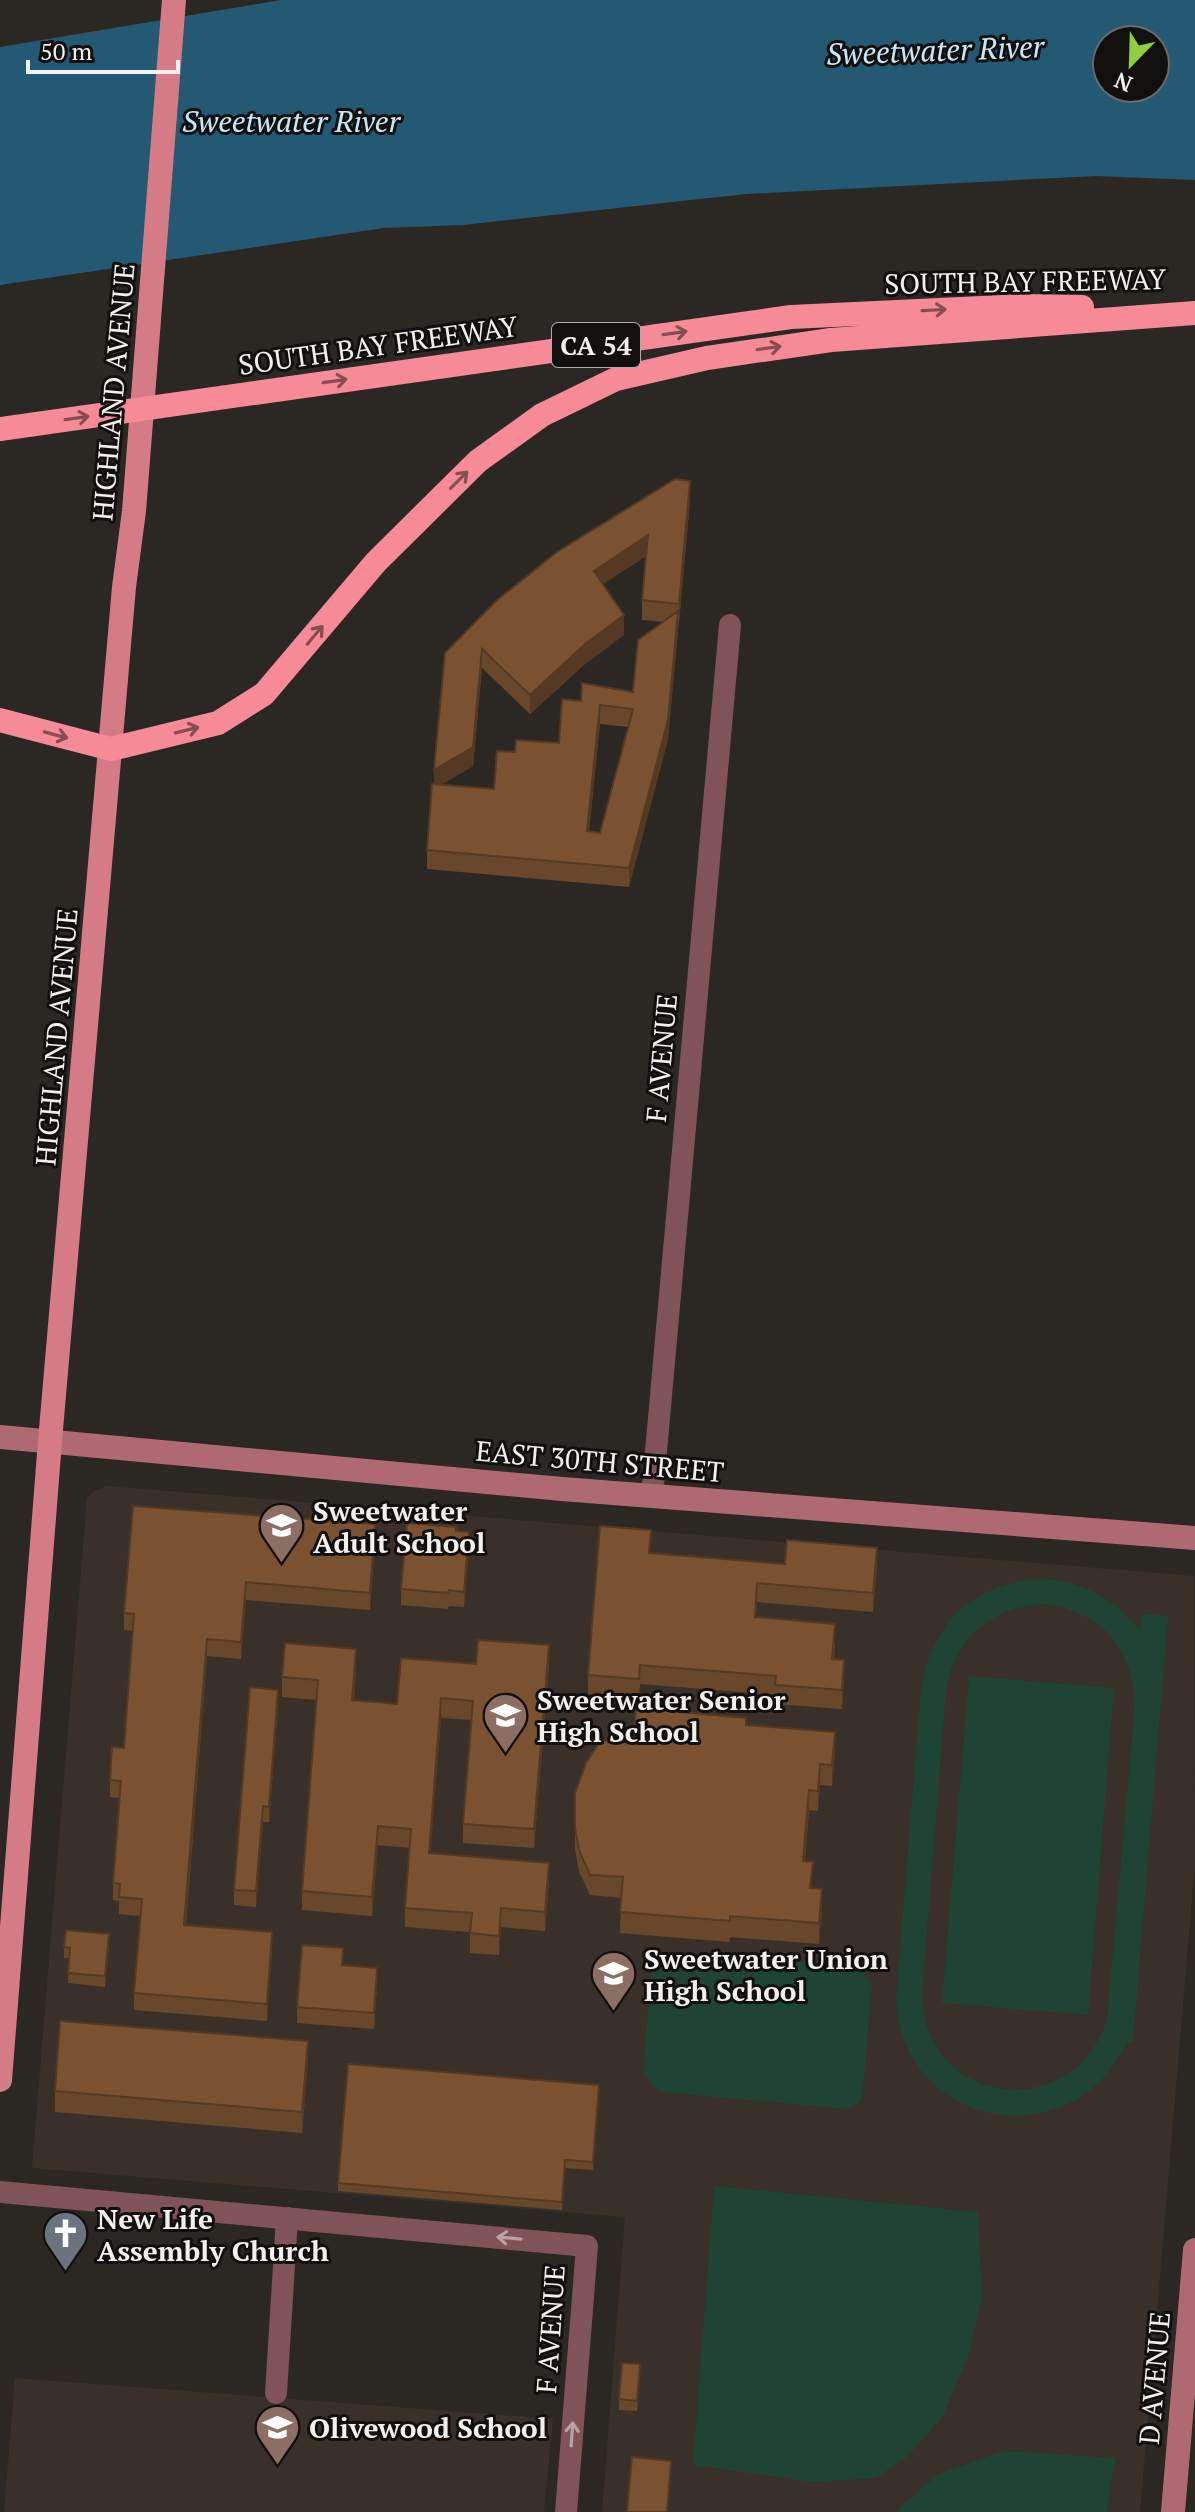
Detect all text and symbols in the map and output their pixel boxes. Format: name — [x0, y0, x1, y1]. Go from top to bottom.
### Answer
scale bar — [28, 24, 178, 74]
north arrow — [1091, 24, 1171, 104]
water label: Sweetwater River — [825, 26, 1046, 74]
text: 50 m — [40, 35, 92, 67]
text: N — [1109, 66, 1136, 99]
water label: Sweetwater River — [182, 101, 401, 141]
street label: SOUTH BAY FREEWAY — [884, 260, 1167, 302]
street label: HIGHLAND AVENUE — [83, 262, 143, 522]
one-way arrow — [920, 303, 947, 318]
street label: SOUTH BAY FREEWAY — [236, 307, 521, 383]
road number: CA 54 — [552, 323, 640, 367]
one-way arrow — [662, 325, 687, 340]
one-way arrow — [756, 340, 782, 355]
one-way arrow — [321, 374, 348, 389]
one-way arrow — [64, 410, 89, 425]
one-way arrow — [449, 471, 468, 490]
one-way arrow — [305, 625, 323, 645]
one-way arrow — [174, 722, 200, 737]
one-way arrow — [42, 728, 68, 743]
street label: HIGHLAND AVENUE — [26, 907, 86, 1167]
street label: F AVENUE — [637, 992, 685, 1124]
street label: EAST 30TH STREET — [474, 1432, 726, 1490]
place label: Sweetwater Adult School — [313, 1492, 485, 1561]
school or university icon: Sweetwater Adult School — [258, 1502, 306, 1565]
place label: Sweetwater Senior High School — [537, 1681, 786, 1750]
school or university icon: Sweetwater Senior High School — [482, 1691, 530, 1754]
place label: Sweetwater Union High School — [644, 1940, 888, 2009]
school or university icon: Sweetwater Union High School — [589, 1950, 637, 2013]
place label: New Life Assembly Church — [97, 2200, 329, 2269]
church icon: New Life Assembly Church — [42, 2210, 90, 2273]
one-way arrow — [496, 2231, 523, 2246]
street label: F AVENUE — [527, 2263, 573, 2395]
street label: D AVENUE — [1130, 2310, 1178, 2446]
school or university icon: Olivewood School — [254, 2403, 302, 2466]
place label: Olivewood School — [309, 2409, 547, 2446]
one-way arrow — [565, 2421, 580, 2448]

